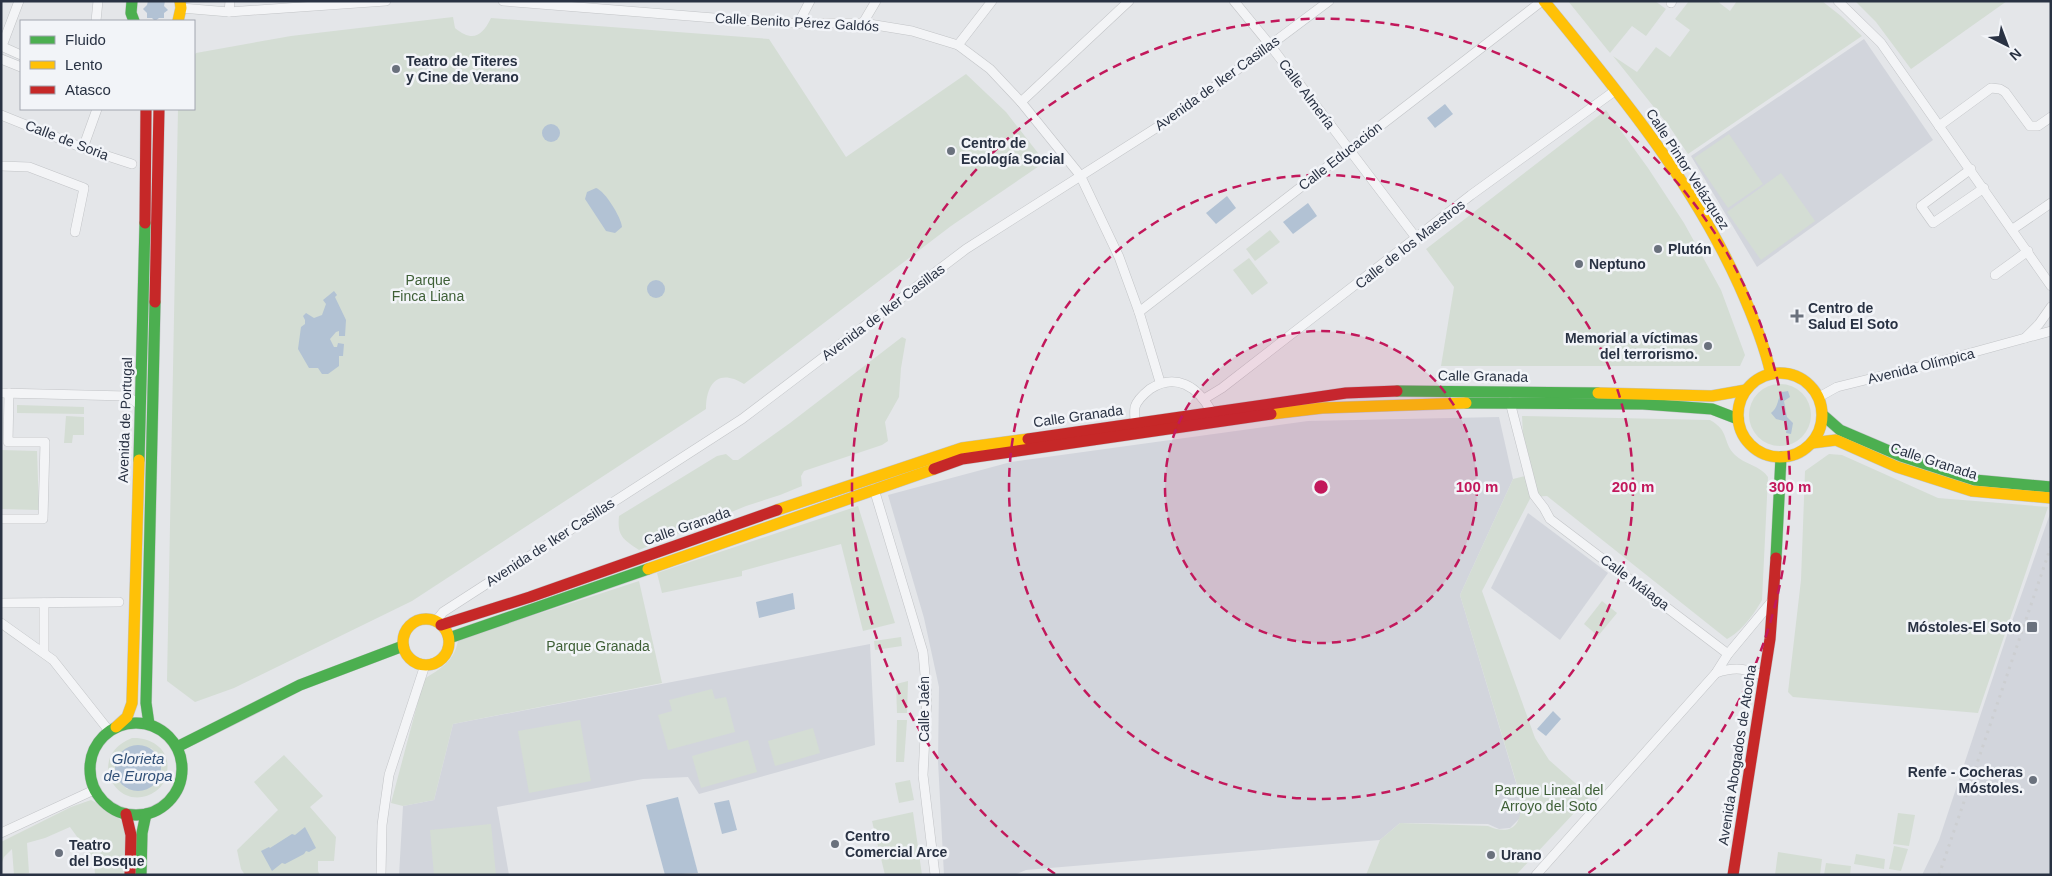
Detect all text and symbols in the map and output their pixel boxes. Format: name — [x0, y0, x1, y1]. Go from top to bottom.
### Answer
street label: Calle Benito Pérez Galdós — [715, 10, 879, 34]
legend — [20, 20, 195, 110]
north arrow — [1982, 20, 2032, 70]
text: Fluido — [65, 31, 106, 48]
street label: Avenida de Iker Casillas — [1152, 32, 1282, 134]
text: N — [2007, 45, 2025, 64]
place label: Teatro de Titeres y Cine de Verano — [406, 53, 519, 85]
text: Lento — [65, 56, 103, 73]
street label: Calle Almería — [1276, 56, 1339, 132]
marker: Teatro de Titeres y Cine de Verano — [390, 63, 402, 75]
text: Atasco — [65, 81, 111, 98]
street label: Calle Pintor Velázquez — [1643, 106, 1733, 232]
street label: Calle de Soria — [23, 117, 111, 163]
street label: Calle Educación — [1295, 119, 1385, 193]
place label: Centro de Ecología Social — [961, 135, 1064, 167]
marker: Centro de Ecología Social — [945, 145, 957, 157]
street label: Calle de los Maestros — [1352, 196, 1468, 292]
place label: Plutón — [1668, 241, 1712, 257]
marker: Plutón — [1652, 243, 1664, 255]
place label: Neptuno — [1589, 256, 1646, 272]
marker: Neptuno — [1573, 258, 1585, 270]
street label: Avenida de Iker Casillas — [818, 260, 948, 364]
park label: Parque Finca Liana — [392, 272, 464, 304]
place label: Centro de Salud El Soto — [1808, 300, 1898, 332]
marker: Centro de Salud El Soto — [1790, 309, 1804, 323]
place label: Memorial a víctimas del terrorismo. — [1565, 330, 1698, 362]
marker: Memorial a víctimas del terrorismo. — [1702, 340, 1714, 352]
street label: Avenida Olímpica — [1866, 345, 1976, 387]
street label: Avenida de Portugal — [115, 357, 135, 483]
street label: Calle Granada — [1438, 367, 1528, 385]
street label: Calle Granada — [1032, 402, 1124, 430]
street label: Calle Granada — [1889, 439, 1980, 483]
centre of rings — [1312, 478, 1330, 496]
text: 100 m — [1456, 478, 1498, 495]
text: 200 m — [1612, 478, 1654, 495]
text: 300 m — [1769, 478, 1811, 495]
street label: Avenida de Iker Casillas — [483, 494, 617, 590]
street label: Calle Granada — [642, 504, 732, 548]
street label: Calle Málaga — [1598, 551, 1673, 613]
place label: Móstoles-El Soto — [1907, 619, 2021, 635]
marker: Móstoles-El Soto — [2025, 620, 2039, 634]
park label: Parque Granada — [546, 638, 650, 654]
street label: Avenida Abogados de Atocha — [1715, 663, 1759, 846]
street label: Calle Jaén — [916, 676, 932, 742]
water label: Glorieta de Europa — [103, 750, 173, 784]
place label: Renfe - Cocheras Móstoles. — [1908, 764, 2023, 796]
marker: Renfe - Cocheras Móstoles. — [2027, 774, 2039, 786]
park label: Parque Lineal del Arroyo del Soto — [1495, 782, 1603, 814]
place label: Centro Comercial Arce — [845, 828, 947, 860]
place label: Teatro del Bosque — [69, 837, 145, 869]
marker: Centro Comercial Arce — [829, 838, 841, 850]
marker: Teatro del Bosque — [53, 847, 65, 859]
place label: Urano — [1501, 847, 1541, 863]
marker: Urano — [1485, 849, 1497, 861]

